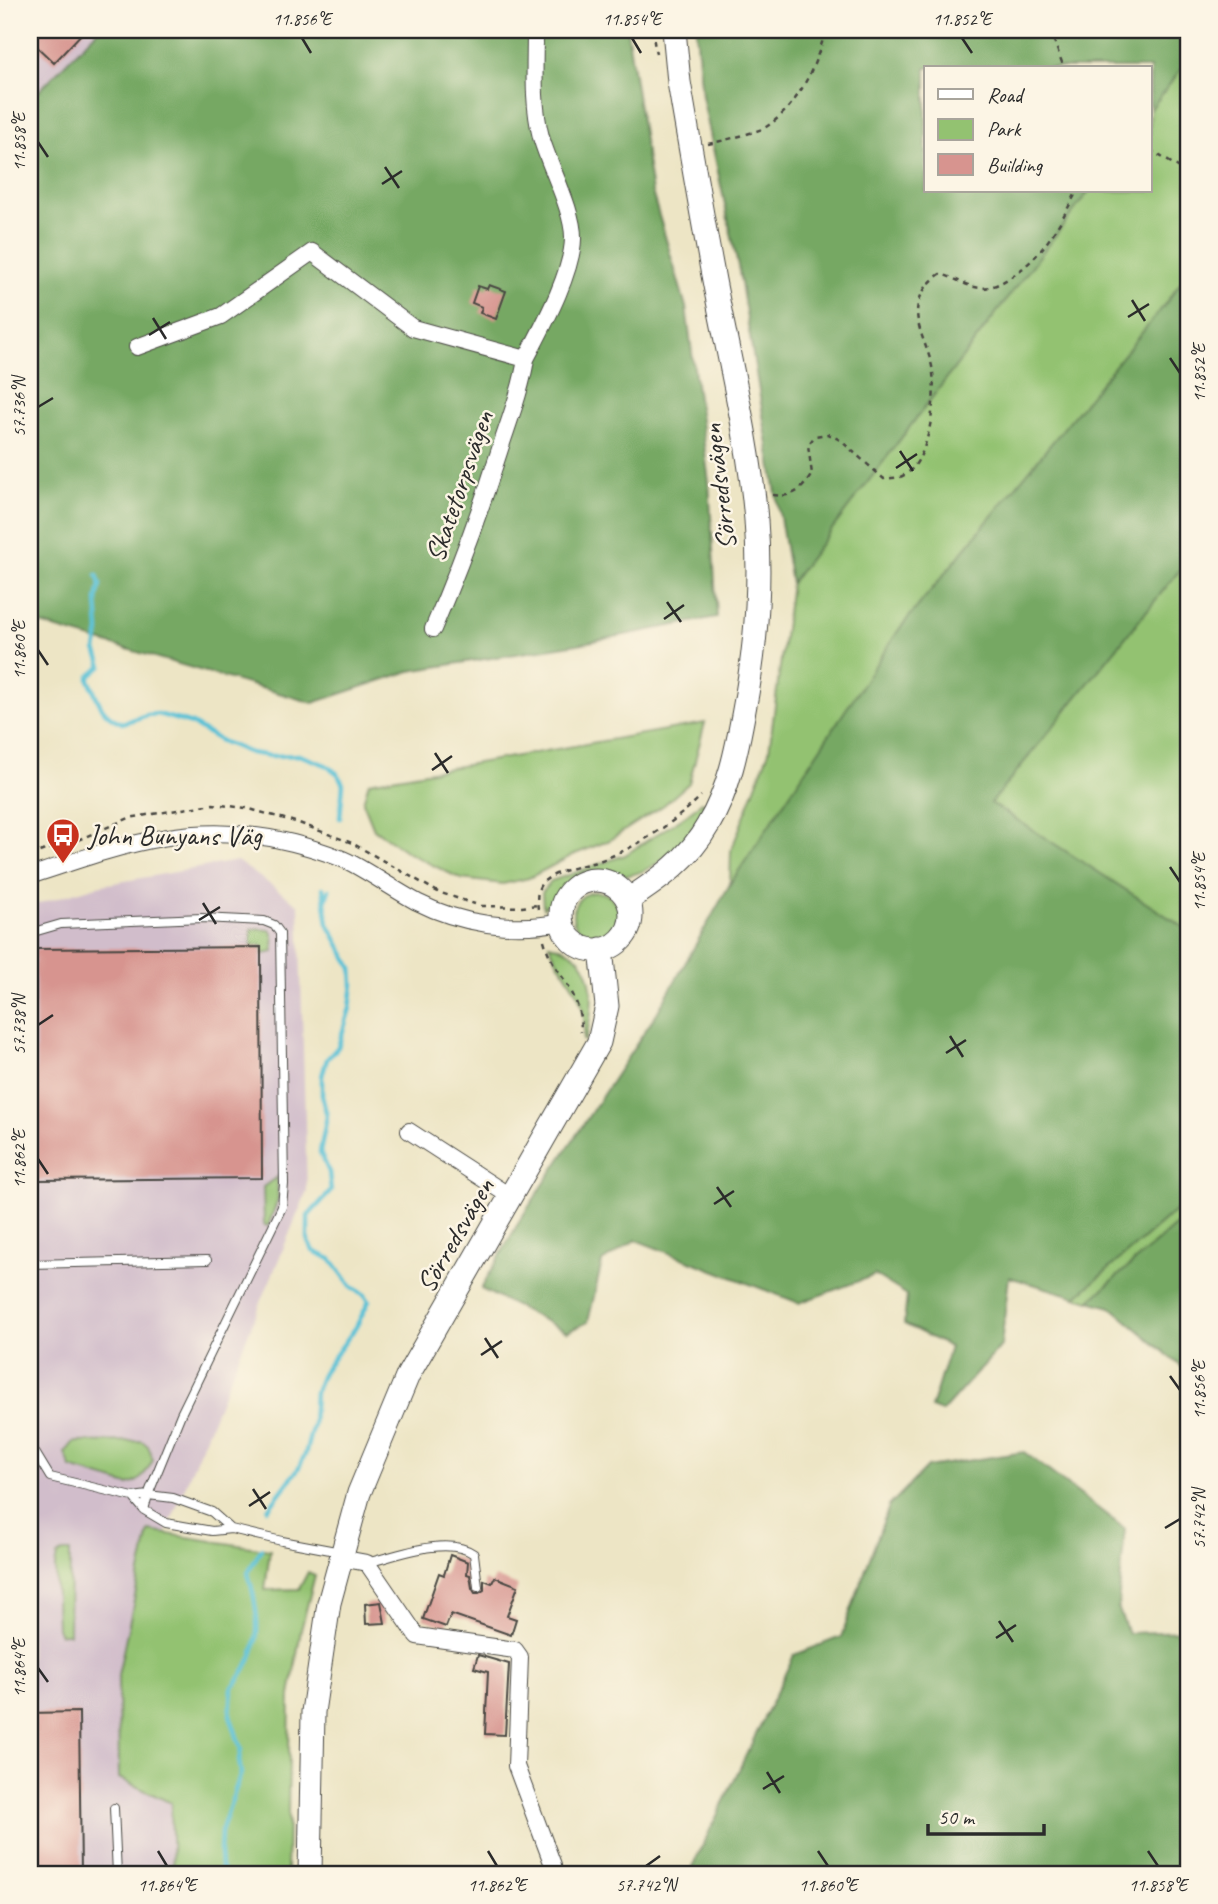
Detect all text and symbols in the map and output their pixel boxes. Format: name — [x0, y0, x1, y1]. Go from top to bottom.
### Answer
text: 11.856°E — [273, 8, 334, 30]
text: 11.854°E — [603, 8, 664, 30]
text: 11.852°E — [933, 8, 994, 30]
legend — [924, 66, 1152, 192]
text: Road — [987, 82, 1026, 108]
text: 11.858°E — [8, 110, 30, 171]
text: Park — [987, 116, 1022, 142]
text: Building — [987, 152, 1044, 178]
text: 11.852°E — [1188, 341, 1210, 402]
text: 57.736°N — [8, 374, 30, 437]
street label: Skatetorpsvägen — [417, 406, 501, 566]
street label: Sörredsvägen — [694, 422, 744, 552]
text: 11.860°E — [8, 618, 30, 679]
bus stop icon: John Bunyans Väg — [44, 816, 82, 865]
place label: John Bunyans Väg — [86, 818, 263, 853]
text: 11.854°E — [1188, 850, 1210, 911]
text: 57.738°N — [8, 992, 30, 1055]
text: 11.862°E — [8, 1127, 30, 1188]
street label: Sörredsvägen — [408, 1171, 502, 1299]
text: 11.856°E — [1188, 1358, 1210, 1419]
text: 57.742°N — [1188, 1486, 1210, 1549]
text: 11.864°E — [8, 1636, 30, 1697]
scale bar — [928, 1792, 1043, 1836]
text: 50 m — [938, 1804, 976, 1830]
text: 11.864°E — [138, 1874, 199, 1896]
text: 11.862°E — [468, 1874, 529, 1896]
text: 57.742°N — [616, 1874, 679, 1896]
text: 11.860°E — [799, 1874, 860, 1896]
text: 11.858°E — [1129, 1874, 1190, 1896]

